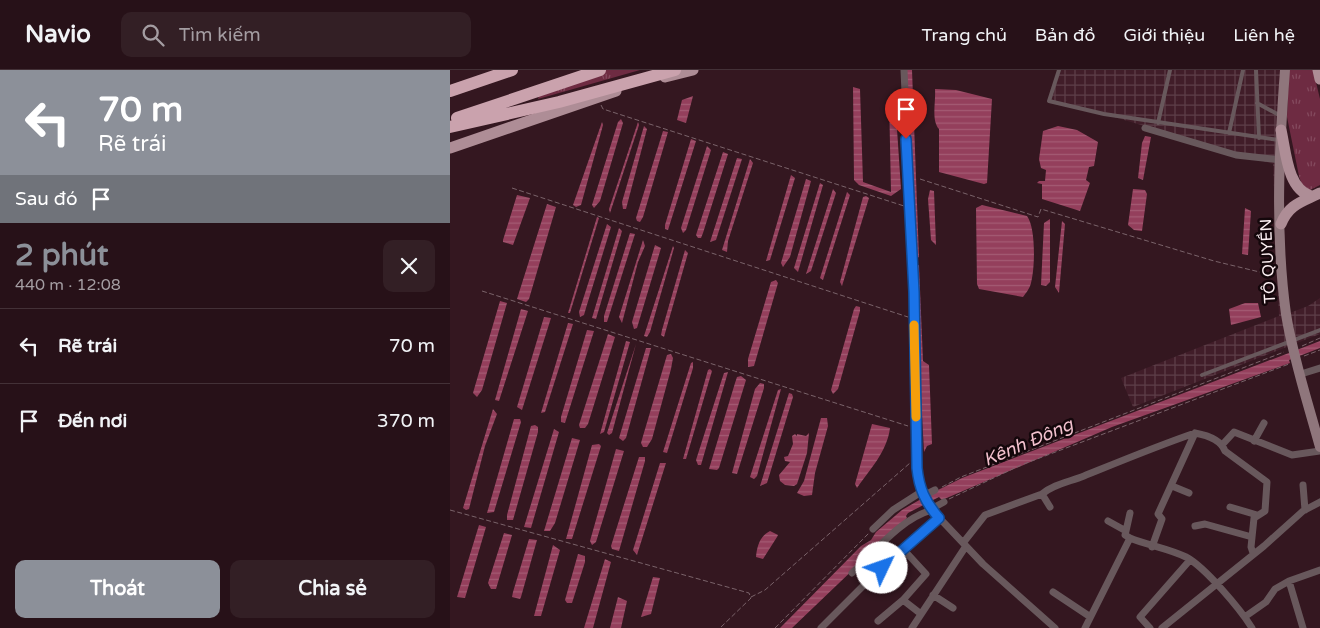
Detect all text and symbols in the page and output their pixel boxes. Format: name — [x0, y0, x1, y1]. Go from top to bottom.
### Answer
search box — [121, 12, 471, 57]
text: Navio — [25, 20, 91, 49]
icon: search — [139, 21, 167, 49]
text: Tìm kiếm — [179, 24, 261, 46]
text: Trang chủ — [922, 24, 1007, 46]
text: Bản đồ — [1035, 24, 1095, 46]
text: Giới thiệu — [1123, 24, 1205, 46]
text: Liên hệ — [1233, 24, 1295, 46]
pin — [885, 88, 927, 139]
text: 70 m — [98, 89, 183, 131]
icon: left — [15, 90, 80, 155]
icon: arrive — [892, 95, 920, 123]
text: Rẽ trái — [98, 131, 167, 157]
icon: arrive — [87, 185, 115, 213]
text: Sau đó — [15, 188, 77, 210]
street label: TÔ QUYỀN — [1256, 218, 1280, 304]
text: 2 phút — [15, 237, 108, 274]
button: close — [383, 240, 435, 292]
text: 440 m · 12:08 — [15, 275, 121, 295]
icon: left — [15, 332, 43, 360]
text: Rẽ trái — [58, 335, 117, 357]
text: 70 m — [389, 335, 435, 357]
icon: arrive — [15, 407, 43, 435]
text: Đến nơi — [58, 410, 127, 432]
text: 370 m — [377, 410, 435, 432]
water label: Kênh Đông — [980, 413, 1078, 471]
position arrow — [855, 541, 907, 593]
button: Thoát — [15, 560, 220, 618]
button: Chia sẻ — [230, 560, 435, 618]

